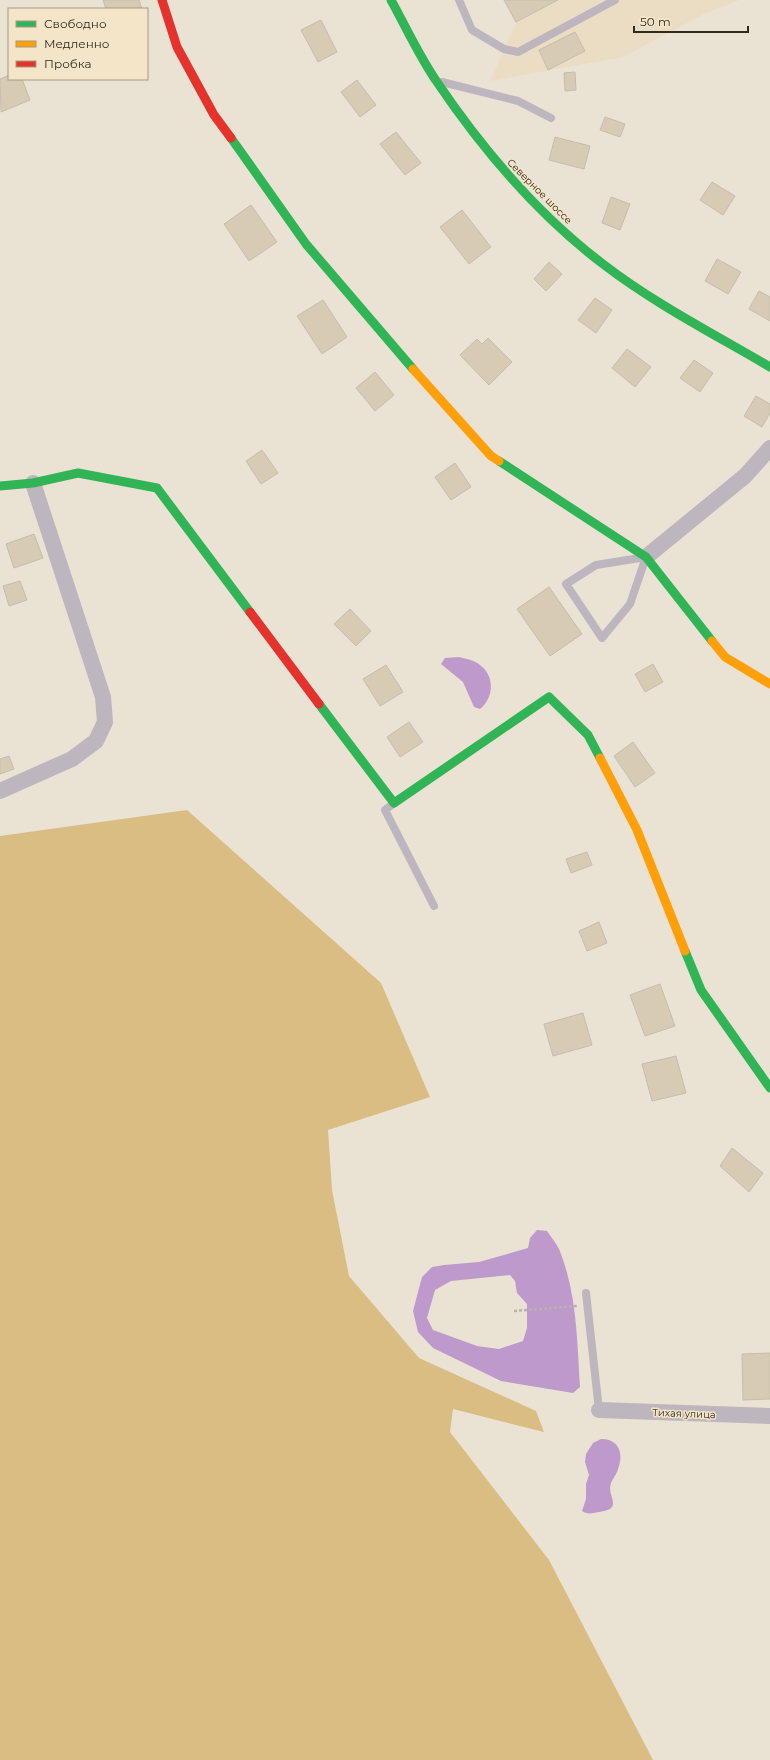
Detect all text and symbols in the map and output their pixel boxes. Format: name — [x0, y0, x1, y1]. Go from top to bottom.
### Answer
legend — [8, 8, 148, 80]
scale bar — [634, 8, 748, 34]
text: 50 m — [640, 14, 671, 29]
text: Свободно — [44, 16, 107, 31]
text: Медленно — [44, 36, 110, 51]
text: Пробка — [44, 56, 92, 71]
street label: Северное шоссе — [504, 156, 575, 227]
street label: Тихая улица — [652, 1406, 716, 1421]

